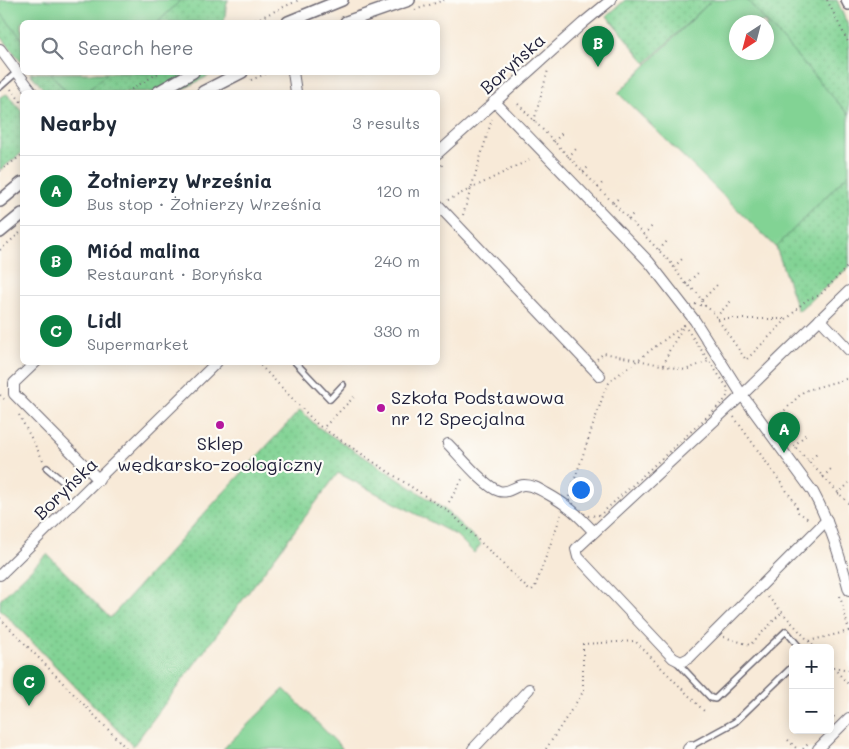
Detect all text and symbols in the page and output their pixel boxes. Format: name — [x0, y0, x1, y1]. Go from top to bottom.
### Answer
north arrow — [729, 15, 774, 60]
search box — [20, 20, 440, 75]
pin: B — [582, 26, 614, 67]
street label: Boryńska — [475, 28, 550, 99]
icon: search — [38, 34, 66, 62]
text: Search here — [78, 35, 194, 60]
text: Nearby — [40, 109, 117, 136]
text: 3 results — [352, 112, 420, 133]
text: Żołnierzy Września — [87, 168, 272, 193]
text: A — [50, 180, 62, 201]
text: 120 m — [376, 180, 420, 201]
text: Bus stop · Żołnierzy Września — [87, 193, 322, 214]
text: Miód malina — [87, 238, 200, 263]
text: B — [51, 250, 61, 271]
text: 240 m — [374, 250, 420, 271]
text: Restaurant · Boryńska — [87, 263, 263, 284]
text: Lidl — [87, 308, 122, 333]
text: C — [50, 320, 62, 341]
text: 330 m — [374, 320, 420, 341]
text: Supermarket — [87, 333, 189, 354]
place label: Szkoła Podstawowa nr 12 Specjalna — [391, 385, 565, 430]
marker: Szkoła Podstawowa nr 12 Specjalna — [375, 402, 387, 414]
pin: A — [768, 412, 800, 453]
marker: Sklep wędkarsko-zoologiczny — [214, 419, 226, 431]
place label: Sklep wędkarsko-zoologiczny — [117, 431, 323, 476]
street label: Boryńska — [28, 452, 102, 525]
your location — [568, 477, 594, 503]
map controls — [789, 644, 834, 734]
button: + — [789, 644, 834, 689]
pin: C — [13, 665, 45, 706]
button: − — [789, 689, 834, 734]

